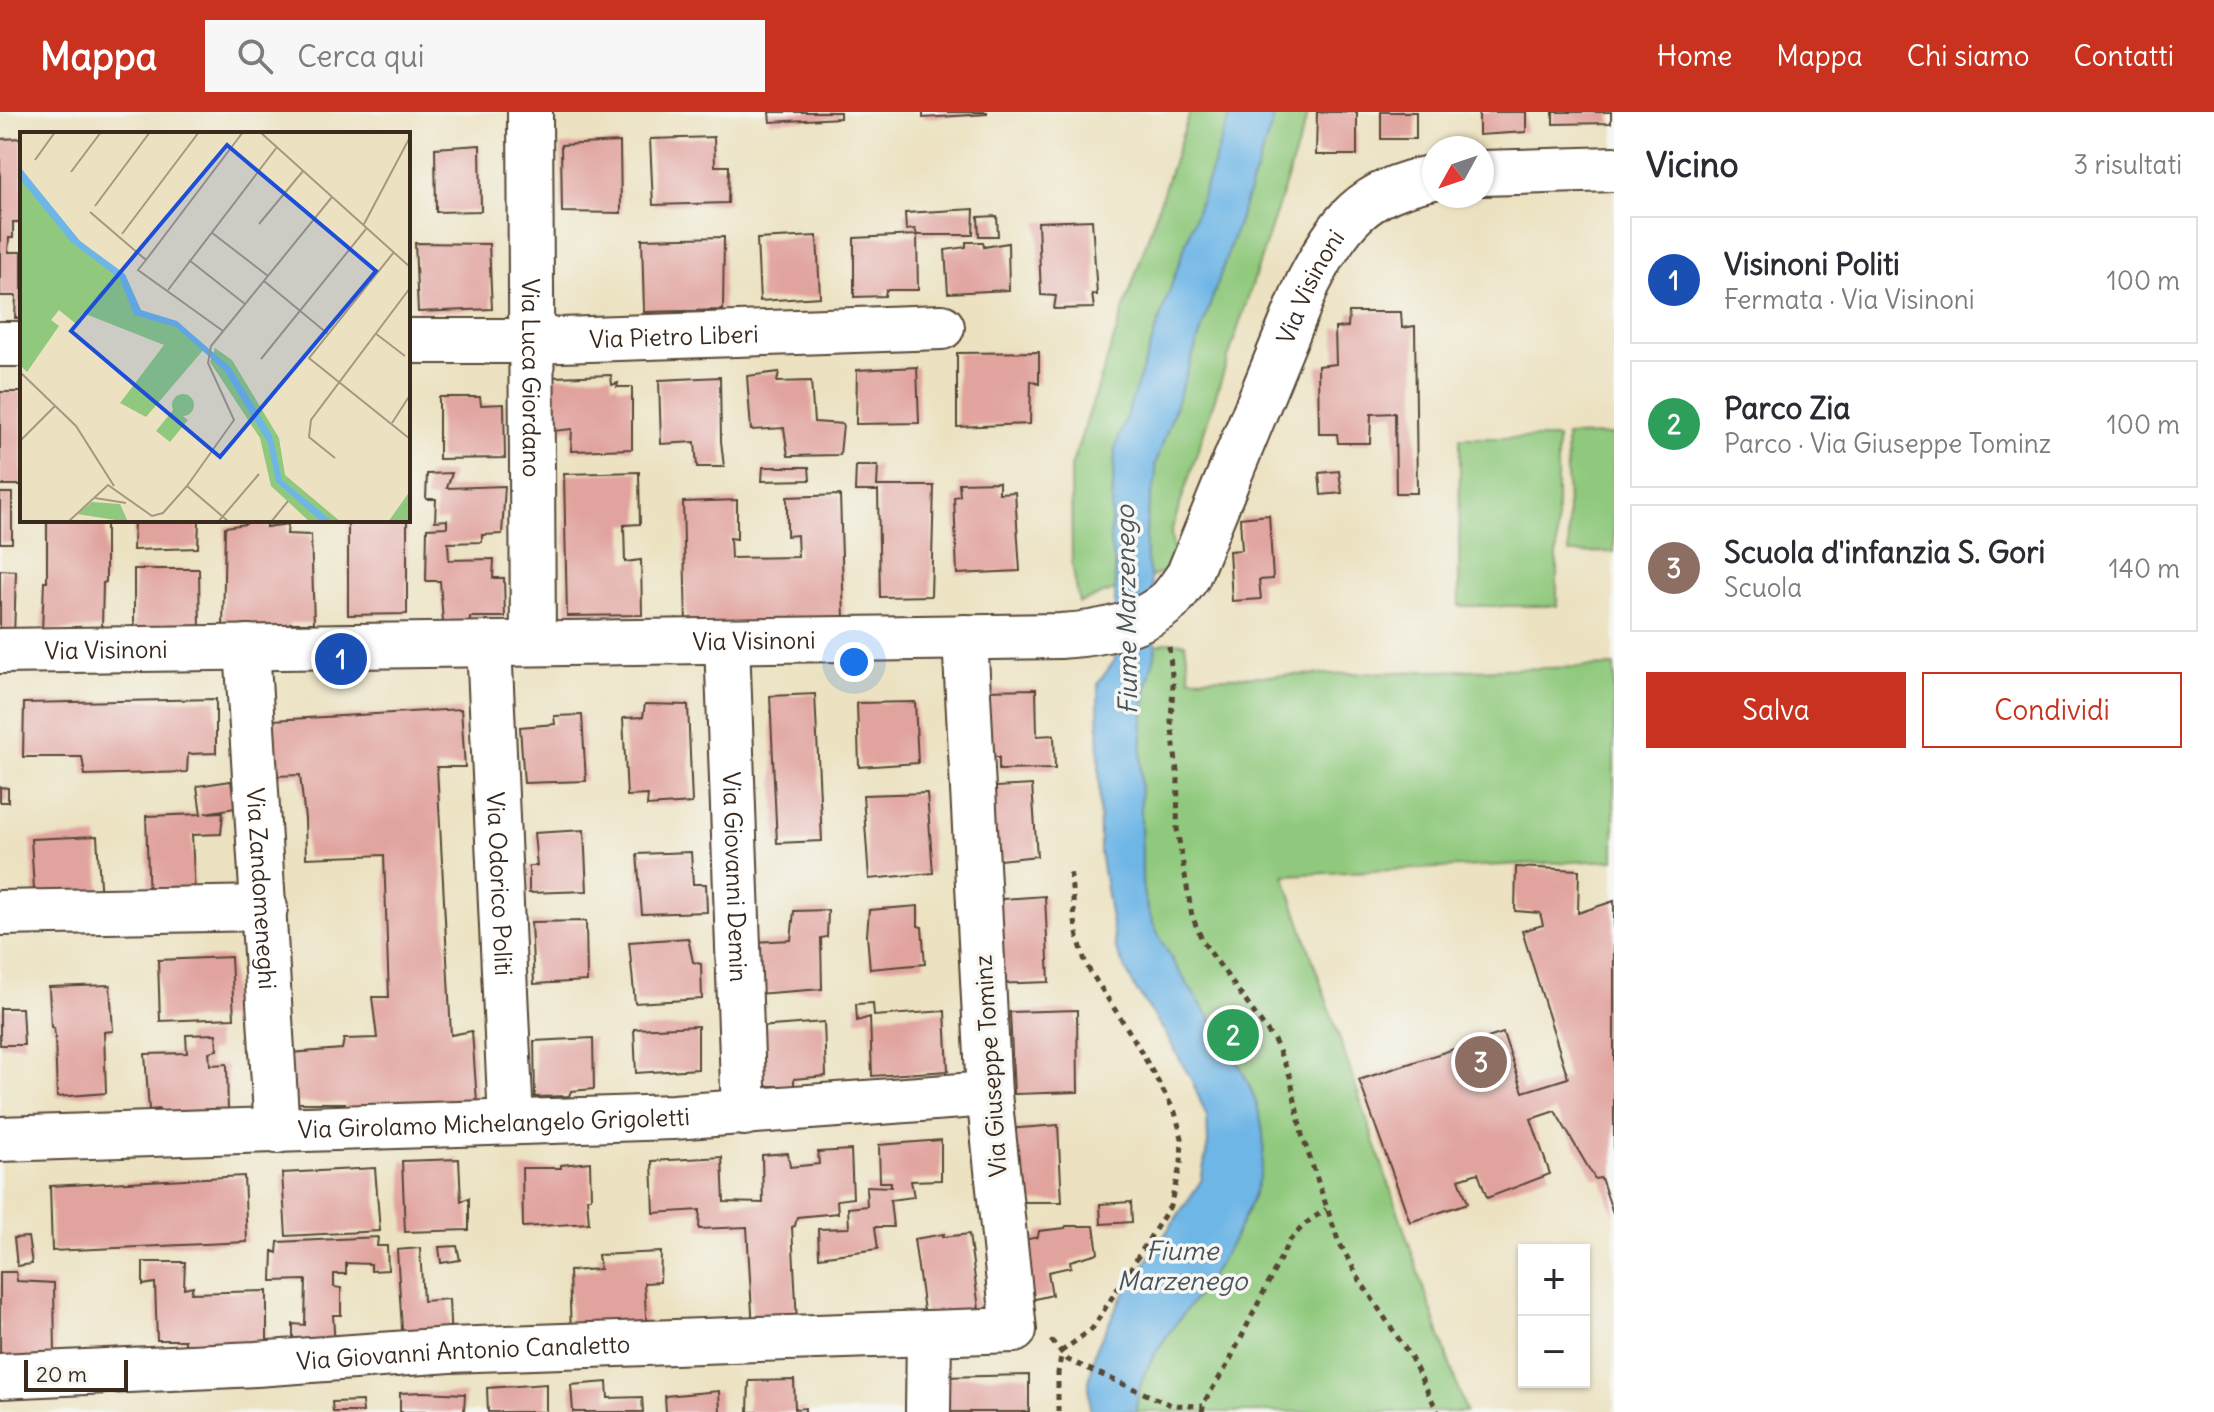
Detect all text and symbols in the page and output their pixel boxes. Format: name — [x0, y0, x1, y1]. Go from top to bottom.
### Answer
search box — [205, 20, 765, 92]
text: Mappa — [40, 33, 157, 80]
icon: search — [233, 34, 277, 78]
text: Cerca qui — [297, 37, 425, 75]
text: Home — [1657, 38, 1732, 74]
text: Mappa — [1776, 38, 1863, 74]
text: Chi siamo — [1907, 38, 2030, 74]
text: Contatti — [2074, 38, 2174, 74]
inset map — [20, 132, 410, 522]
north arrow — [1422, 136, 1494, 208]
text: Vicino — [1646, 143, 1739, 186]
text: 3 risultati — [2074, 148, 2182, 181]
street label: Via Visinoni — [1270, 224, 1350, 348]
text: Visinoni Politi — [1724, 245, 1900, 283]
text: 1 — [1669, 264, 1679, 297]
text: 100 m — [2106, 264, 2180, 297]
street label: Via Luca Giordano — [516, 278, 547, 478]
text: Fermata · Via Visinoni — [1724, 283, 1975, 316]
street label: Via Pietro Liberi — [589, 318, 759, 354]
text: Parco Zia — [1724, 389, 1850, 427]
text: 2 — [1667, 408, 1681, 441]
text: 100 m — [2106, 408, 2180, 441]
text: Parco · Via Giuseppe Tominz — [1724, 427, 2051, 460]
water label: Fiume Marzenego — [1108, 504, 1144, 715]
text: Scuola d'infanzia S. Gori — [1724, 533, 2045, 571]
text: 3 — [1667, 552, 1681, 585]
text: 140 m — [2109, 552, 2180, 585]
text: Scuola — [1724, 571, 1802, 604]
street label: Via Visinoni — [692, 624, 816, 656]
pin: 1 — [315, 629, 367, 689]
street label: Via Visinoni — [44, 634, 168, 665]
your location — [834, 642, 874, 682]
button: Salva — [1646, 672, 1906, 748]
button: Condividi — [1922, 672, 2182, 748]
street label: Via Giovanni Demin — [717, 771, 754, 983]
street label: Via Zandomeneghi — [241, 787, 283, 990]
street label: Via Odorico Politi — [481, 791, 519, 976]
street label: Via Giuseppe Tominz — [967, 954, 1013, 1178]
pin: 2 — [1207, 1005, 1259, 1065]
pin: 3 — [1455, 1032, 1507, 1092]
street label: Via Girolamo Michelangelo Grigoletti — [297, 1101, 691, 1144]
water label: Fiume Marzenego — [1117, 1234, 1249, 1297]
map controls — [1518, 1244, 1590, 1388]
button: + — [1518, 1244, 1590, 1316]
button: − — [1518, 1316, 1590, 1388]
street label: Via Giovanni Antonio Canaletto — [295, 1329, 631, 1376]
scale bar — [24, 1356, 128, 1392]
text: 20 m — [36, 1360, 87, 1388]

